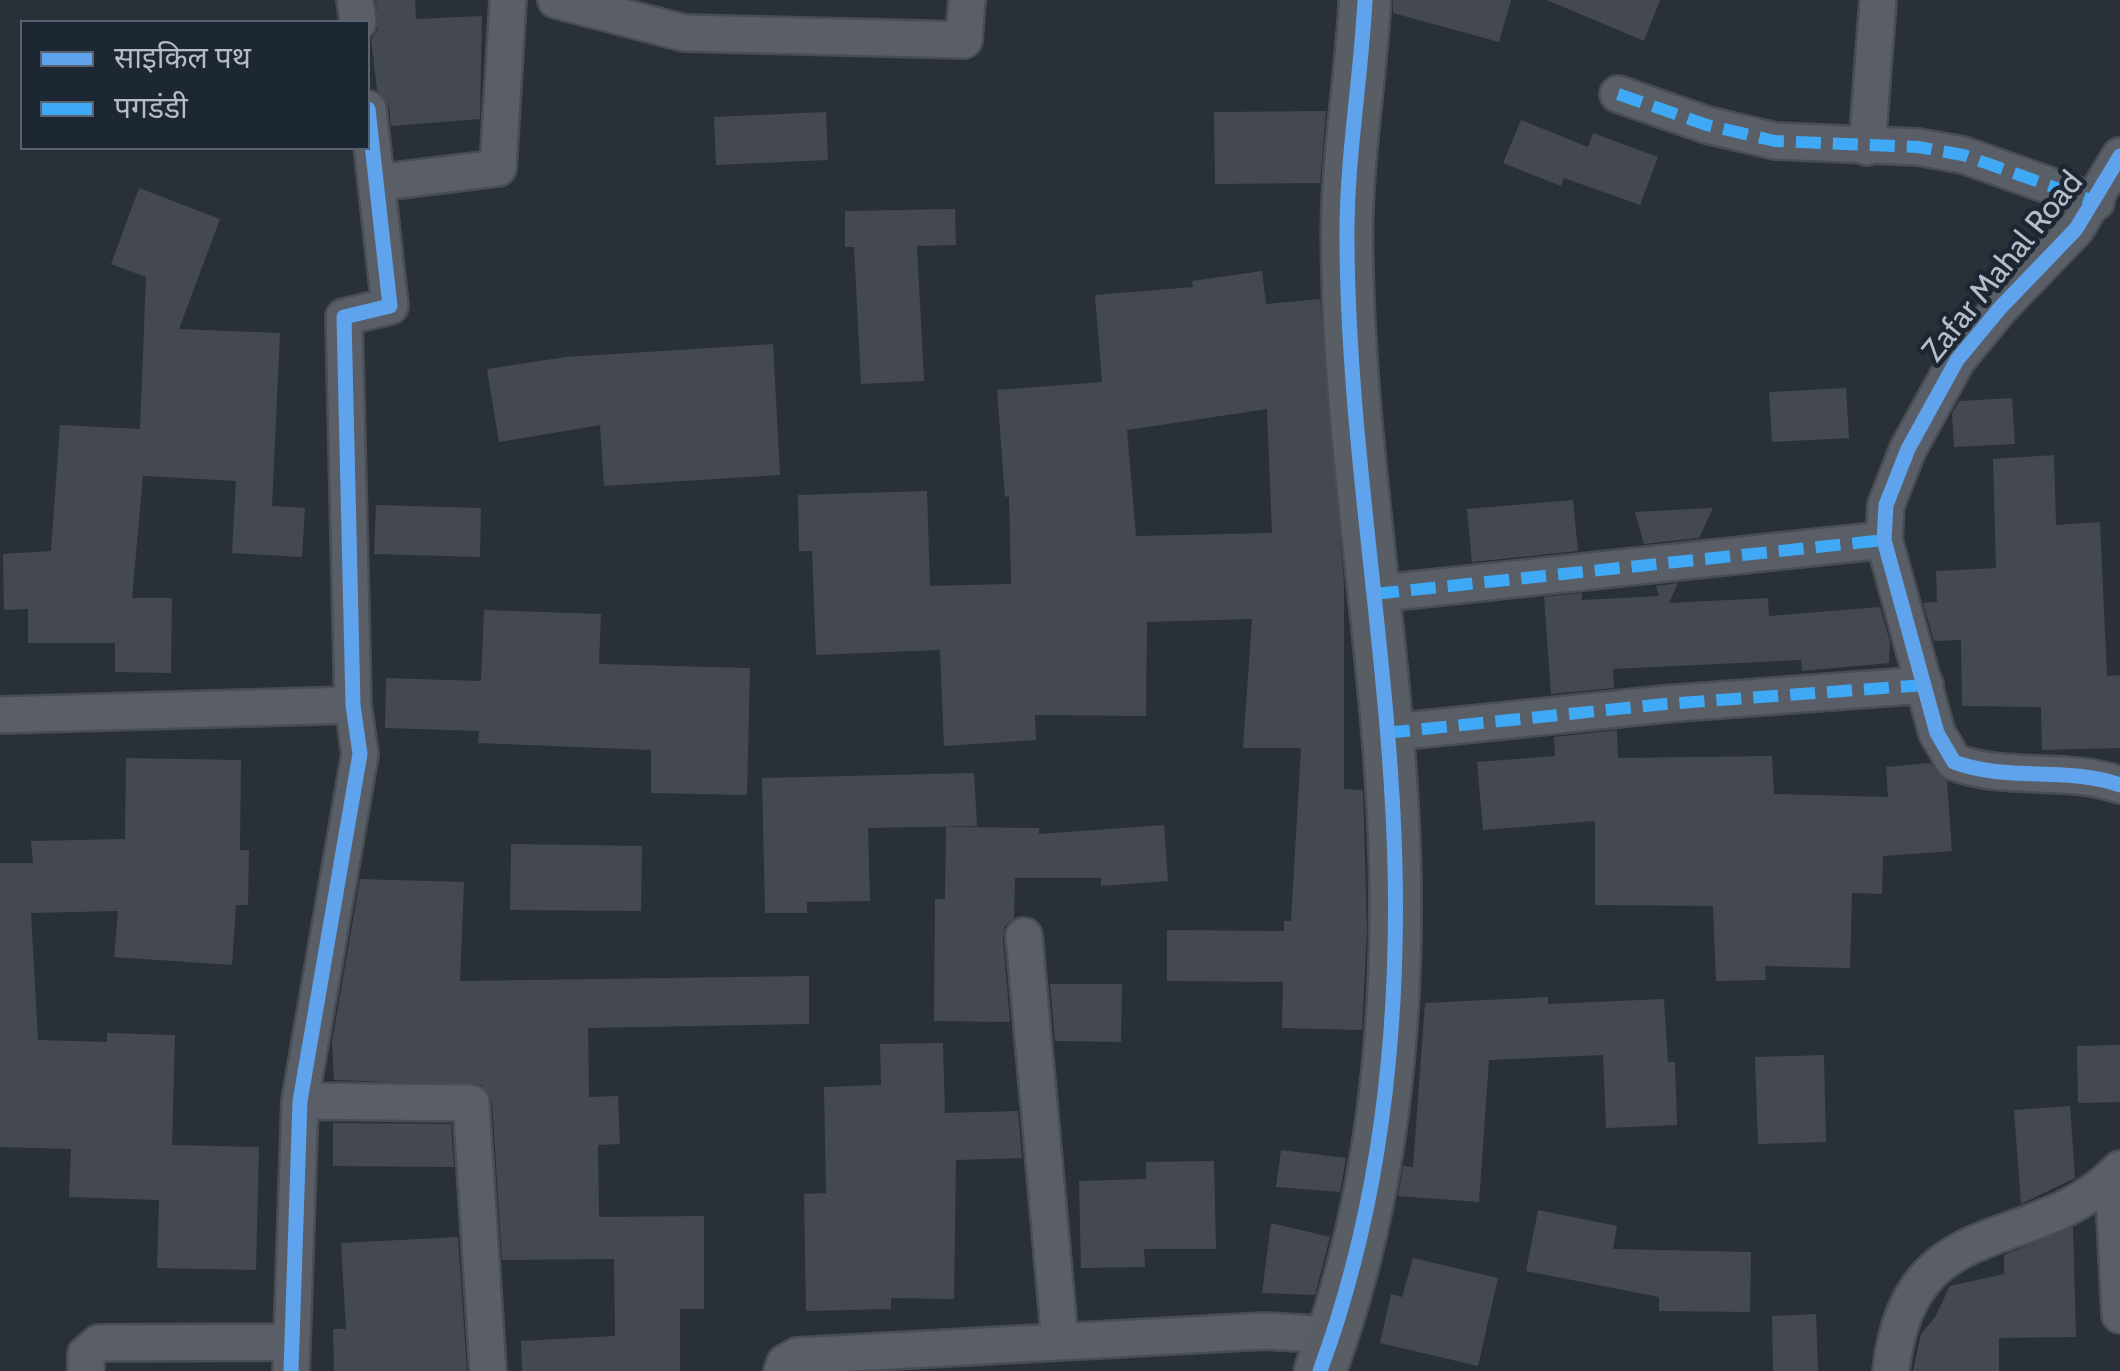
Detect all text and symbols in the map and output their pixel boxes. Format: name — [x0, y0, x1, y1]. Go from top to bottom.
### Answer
legend — [20, 20, 370, 150]
text: साइकिल पथ — [114, 39, 251, 76]
text: पगडंडी — [114, 89, 188, 126]
street label: Zafar Mahal Road — [1915, 164, 2091, 370]

